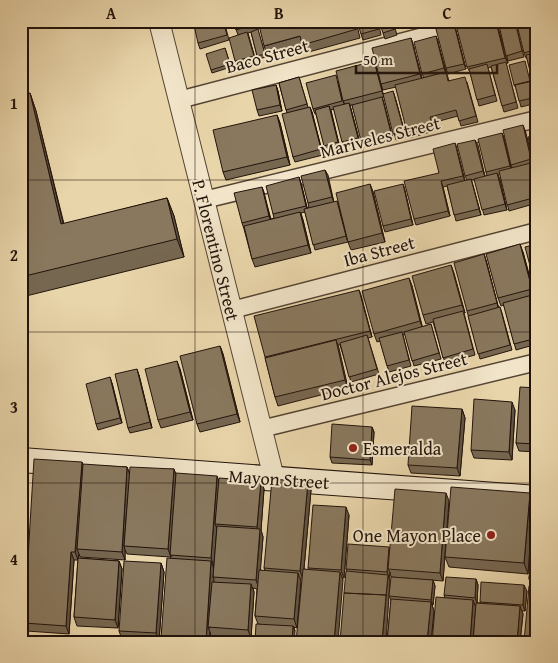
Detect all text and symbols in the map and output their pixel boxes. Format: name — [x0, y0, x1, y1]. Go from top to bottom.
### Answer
text: A — [106, 1, 117, 25]
text: B — [274, 1, 284, 25]
text: C — [442, 1, 452, 25]
street label: Baco Street — [222, 32, 312, 80]
scale bar — [356, 42, 497, 74]
text: 50 m — [363, 49, 394, 70]
text: 1 — [10, 91, 18, 115]
street label: Mariveles Street — [317, 109, 443, 165]
street label: P. Florentino Street — [185, 176, 247, 324]
street label: Iba Street — [340, 228, 418, 273]
text: 2 — [10, 243, 18, 267]
street label: Doctor Alejos Street — [318, 345, 471, 407]
text: 3 — [10, 395, 18, 419]
place label: Esmeralda — [363, 435, 442, 462]
marker: Esmeralda — [347, 442, 359, 454]
street label: Mayon Street — [228, 462, 331, 496]
place label: One Mayon Place — [353, 522, 481, 549]
marker: One Mayon Place — [485, 529, 497, 541]
text: 4 — [10, 547, 18, 571]

